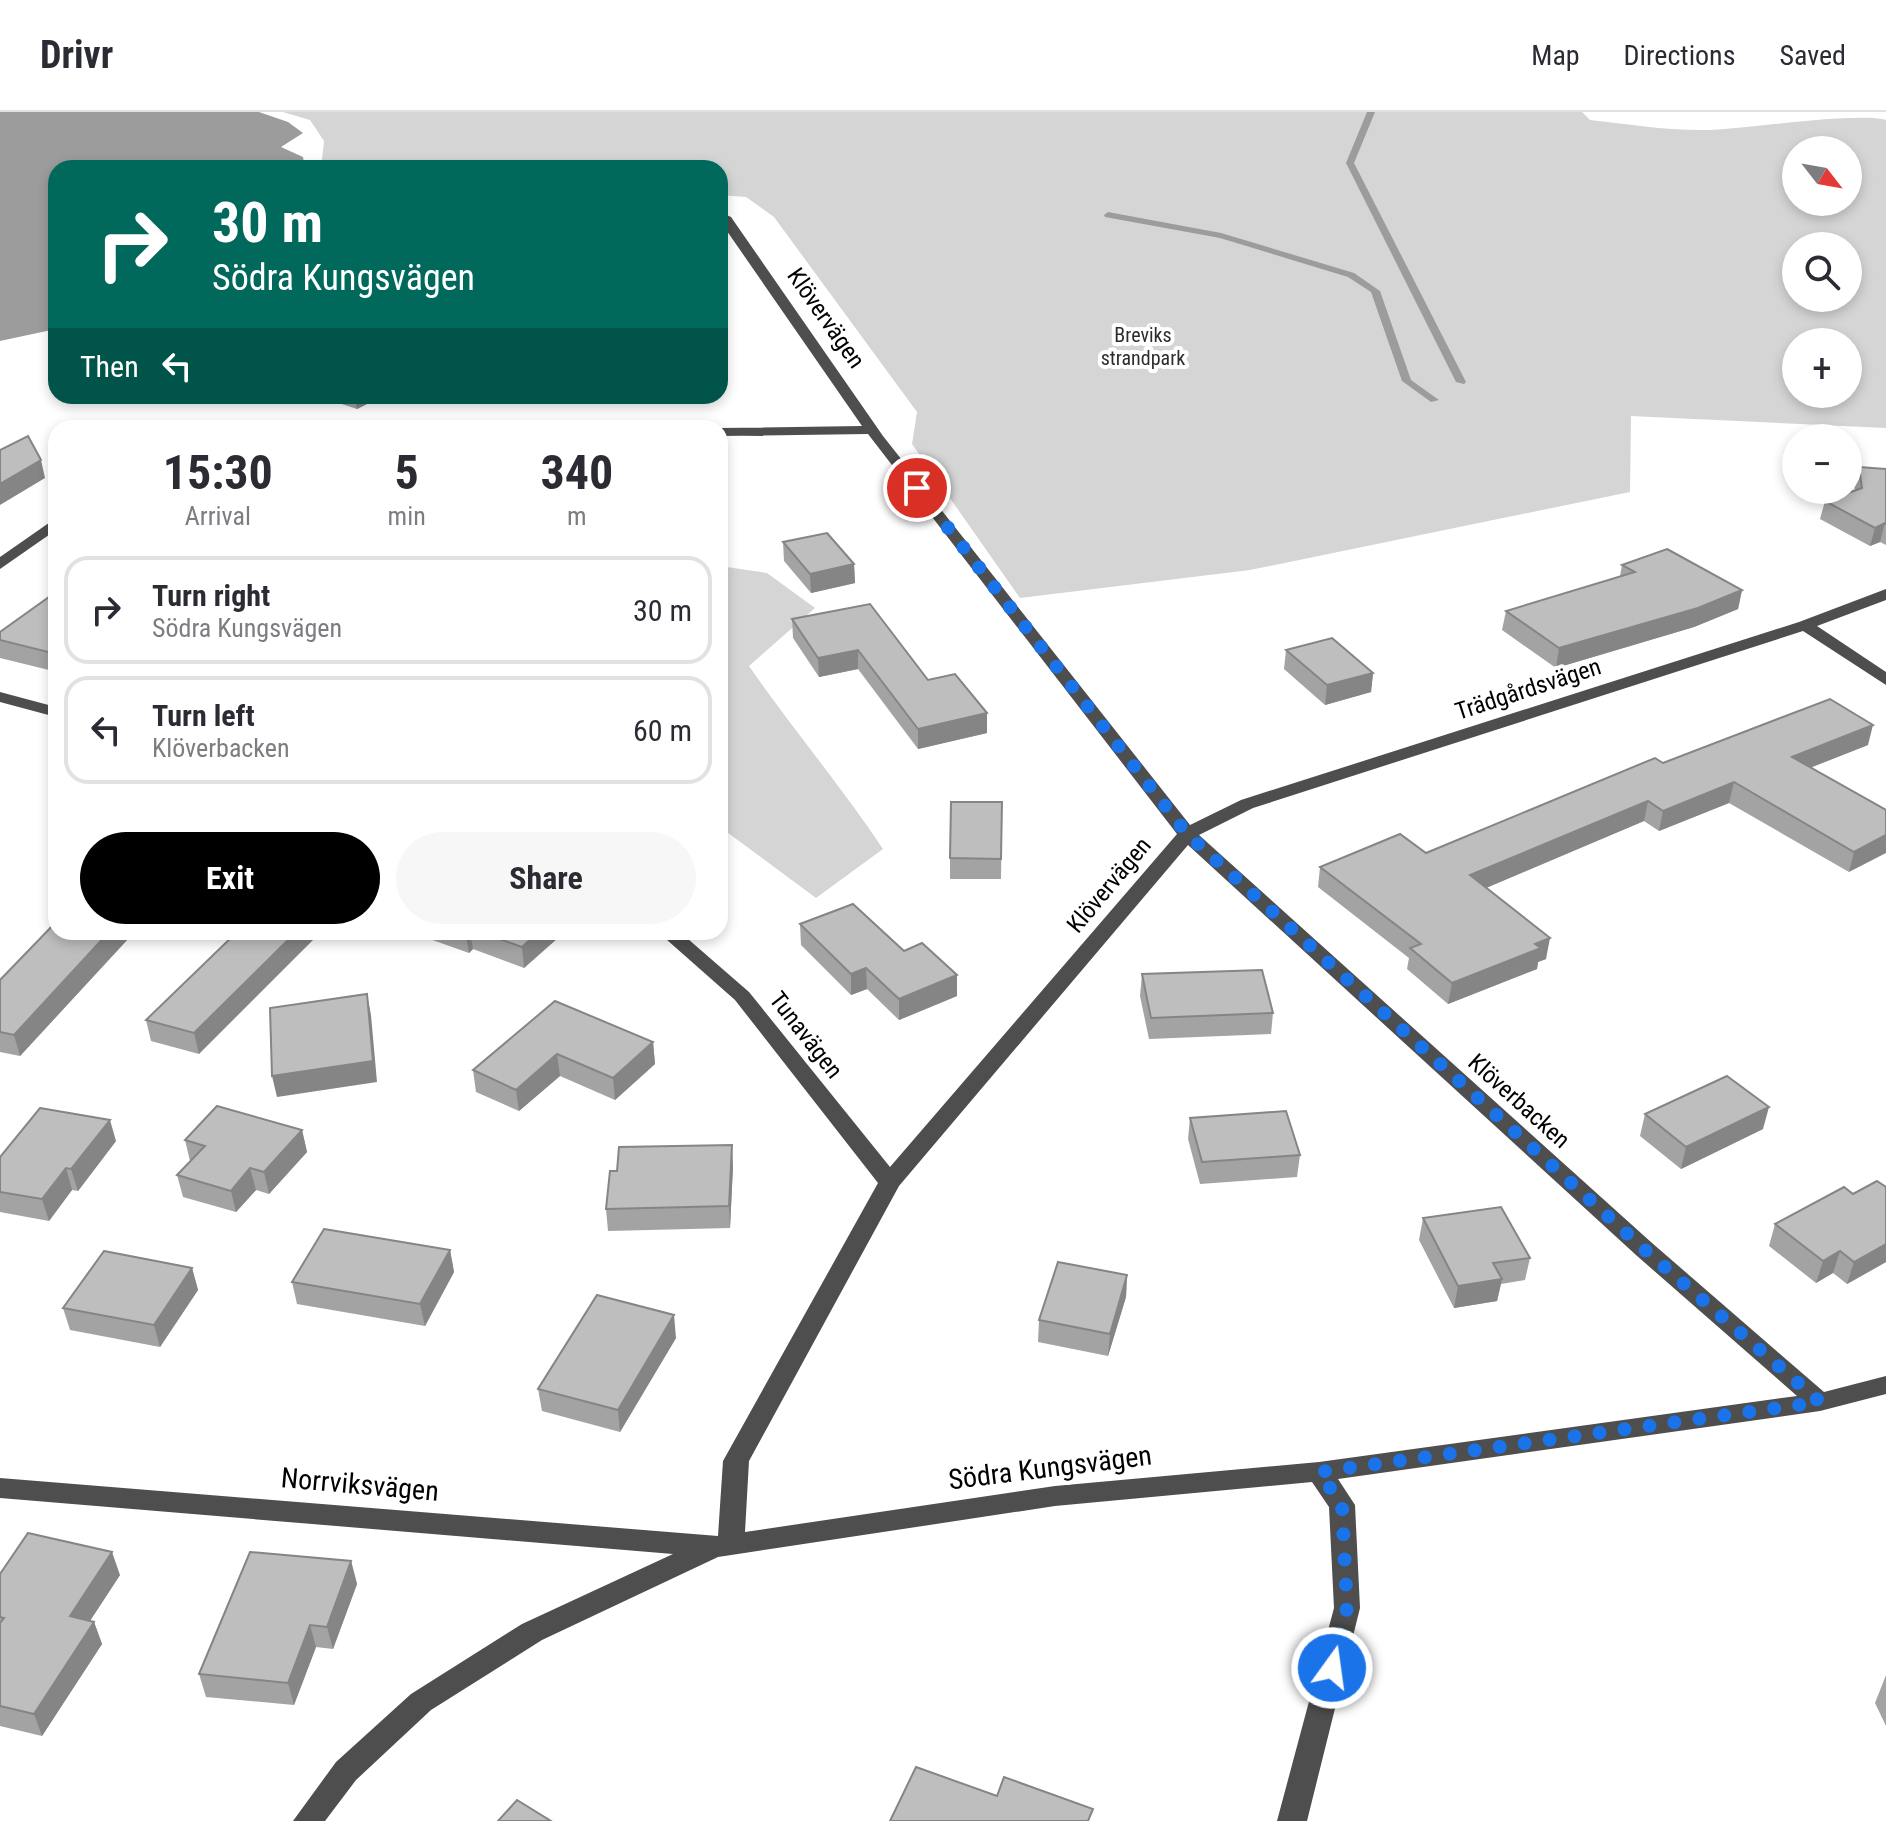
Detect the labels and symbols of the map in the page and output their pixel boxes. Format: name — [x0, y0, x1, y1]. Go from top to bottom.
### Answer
north arrow — [1782, 136, 1862, 216]
street label: Klövervägen — [781, 263, 871, 373]
park label: Breviks strandpark — [1101, 323, 1185, 370]
pin — [883, 454, 951, 522]
street label: Trädgårdsvägen — [1452, 652, 1604, 726]
street label: Klövervägen — [1061, 832, 1157, 938]
street label: Tunavägen — [763, 986, 849, 1084]
street label: Klöverbacken — [1462, 1048, 1576, 1154]
street label: Södra Kungsvägen — [947, 1439, 1154, 1496]
street label: Norrviksvägen — [280, 1461, 440, 1508]
position arrow — [1290, 1626, 1374, 1710]

